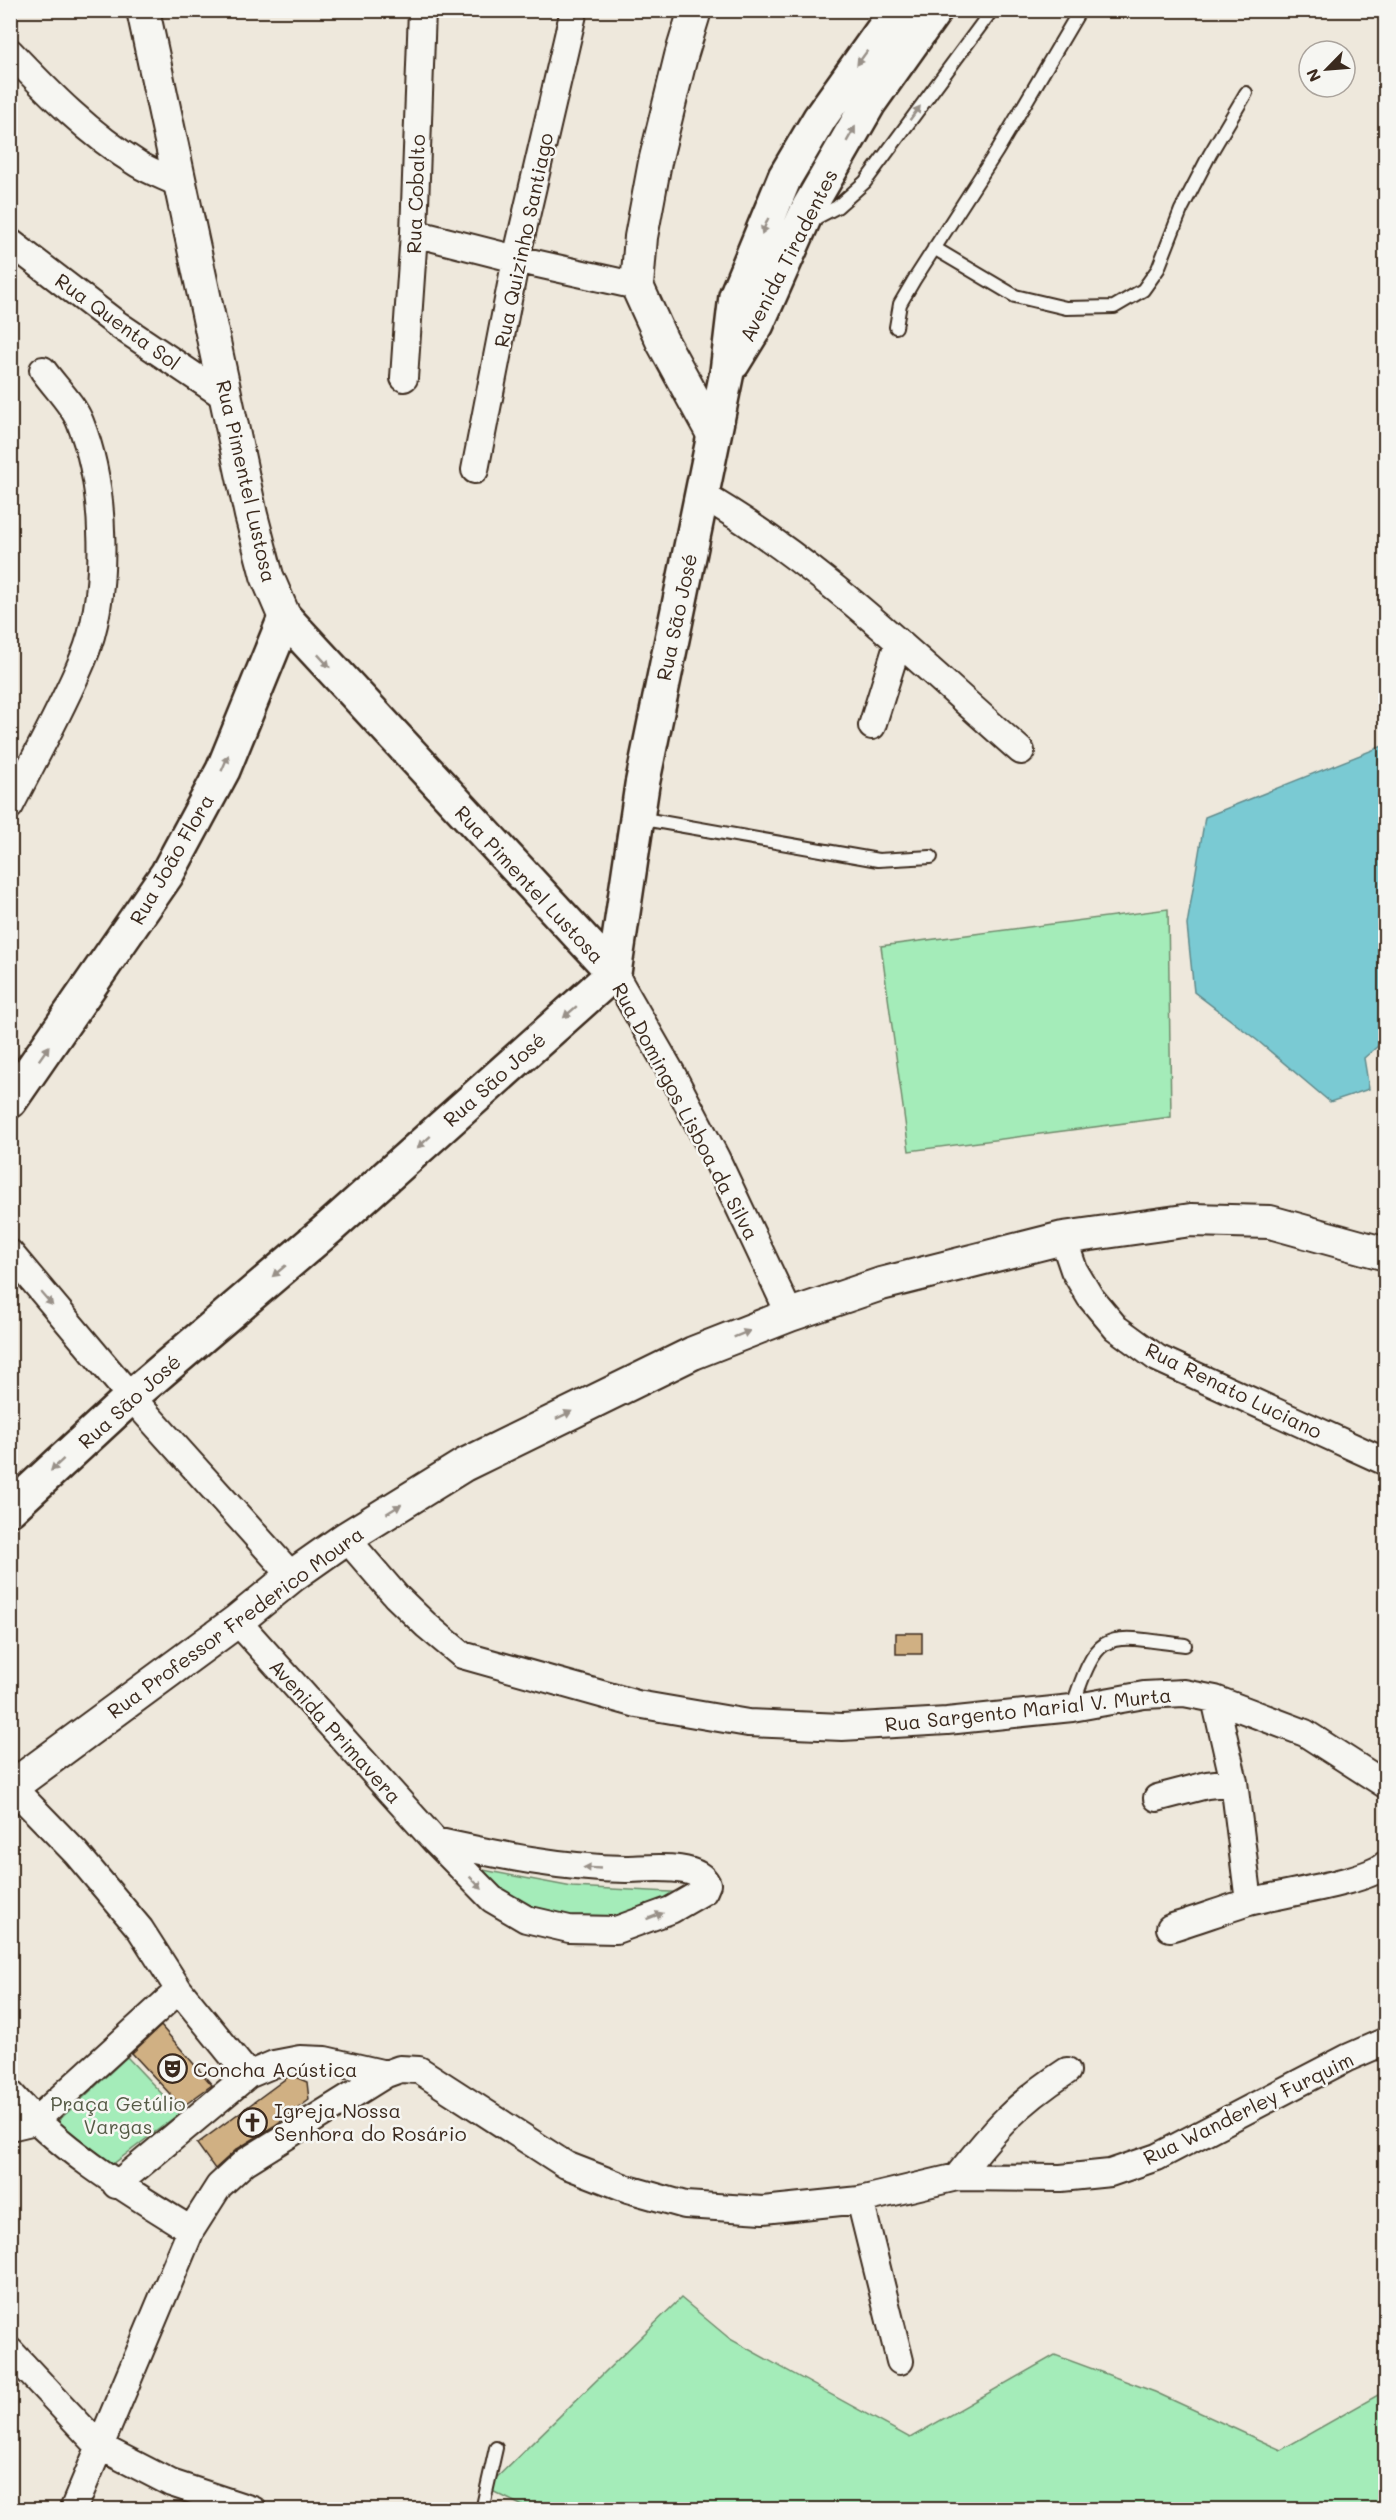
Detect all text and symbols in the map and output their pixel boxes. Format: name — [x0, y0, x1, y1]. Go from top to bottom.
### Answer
north arrow — [1297, 39, 1357, 99]
one-way arrow — [857, 50, 869, 65]
text: N — [1301, 66, 1325, 85]
one-way arrow — [909, 106, 921, 121]
one-way arrow — [846, 125, 856, 142]
street label: Rua Quizinho Santiago — [488, 130, 558, 350]
street label: Rua Cobalto — [400, 134, 430, 254]
street label: Avenida Tiradentes — [733, 164, 843, 346]
one-way arrow — [760, 217, 770, 235]
street label: Rua Quenta Sol — [50, 267, 186, 375]
street label: Rua Pimentel Lustosa — [211, 377, 283, 585]
street label: Rua São José — [650, 551, 702, 683]
one-way arrow — [317, 654, 331, 669]
one-way arrow — [220, 754, 230, 772]
street label: Rua João Flora — [123, 789, 219, 929]
street label: Rua Pimentel Lustosa — [450, 799, 610, 969]
street label: Rua Domingos Lisboa da Silva — [607, 978, 765, 1244]
one-way arrow — [563, 1005, 578, 1018]
street label: Rua São José — [437, 1026, 551, 1132]
one-way arrow — [38, 1045, 50, 1061]
one-way arrow — [417, 1135, 432, 1148]
one-way arrow — [271, 1265, 287, 1278]
one-way arrow — [40, 1291, 53, 1306]
one-way arrow — [733, 1329, 751, 1339]
street label: Rua Renato Luciano — [1141, 1336, 1327, 1444]
street label: Rua São José — [72, 1348, 186, 1454]
one-way arrow — [556, 1410, 573, 1419]
one-way arrow — [51, 1458, 65, 1472]
one-way arrow — [386, 1503, 402, 1514]
street label: Rua Professor Frederico Moura — [102, 1520, 368, 1724]
street label: Avenida Primavera — [264, 1653, 408, 1809]
street label: Rua Sargento Marial V. Murta — [883, 1681, 1173, 1737]
one-way arrow — [582, 1863, 601, 1873]
one-way arrow — [469, 1875, 483, 1889]
one-way arrow — [646, 1910, 664, 1920]
street label: Rua Wanderley Furquim — [1138, 2046, 1358, 2170]
theatre icon: Concha Acústica — [156, 2053, 188, 2085]
place label: Concha Acústica — [193, 2056, 358, 2082]
park label: Praça Getúlio Vargas — [50, 2090, 186, 2139]
place label: Igreja Nossa Senhora do Rosário — [274, 2097, 467, 2146]
church icon: Igreja Nossa Senhora do Rosário — [237, 2106, 269, 2138]

